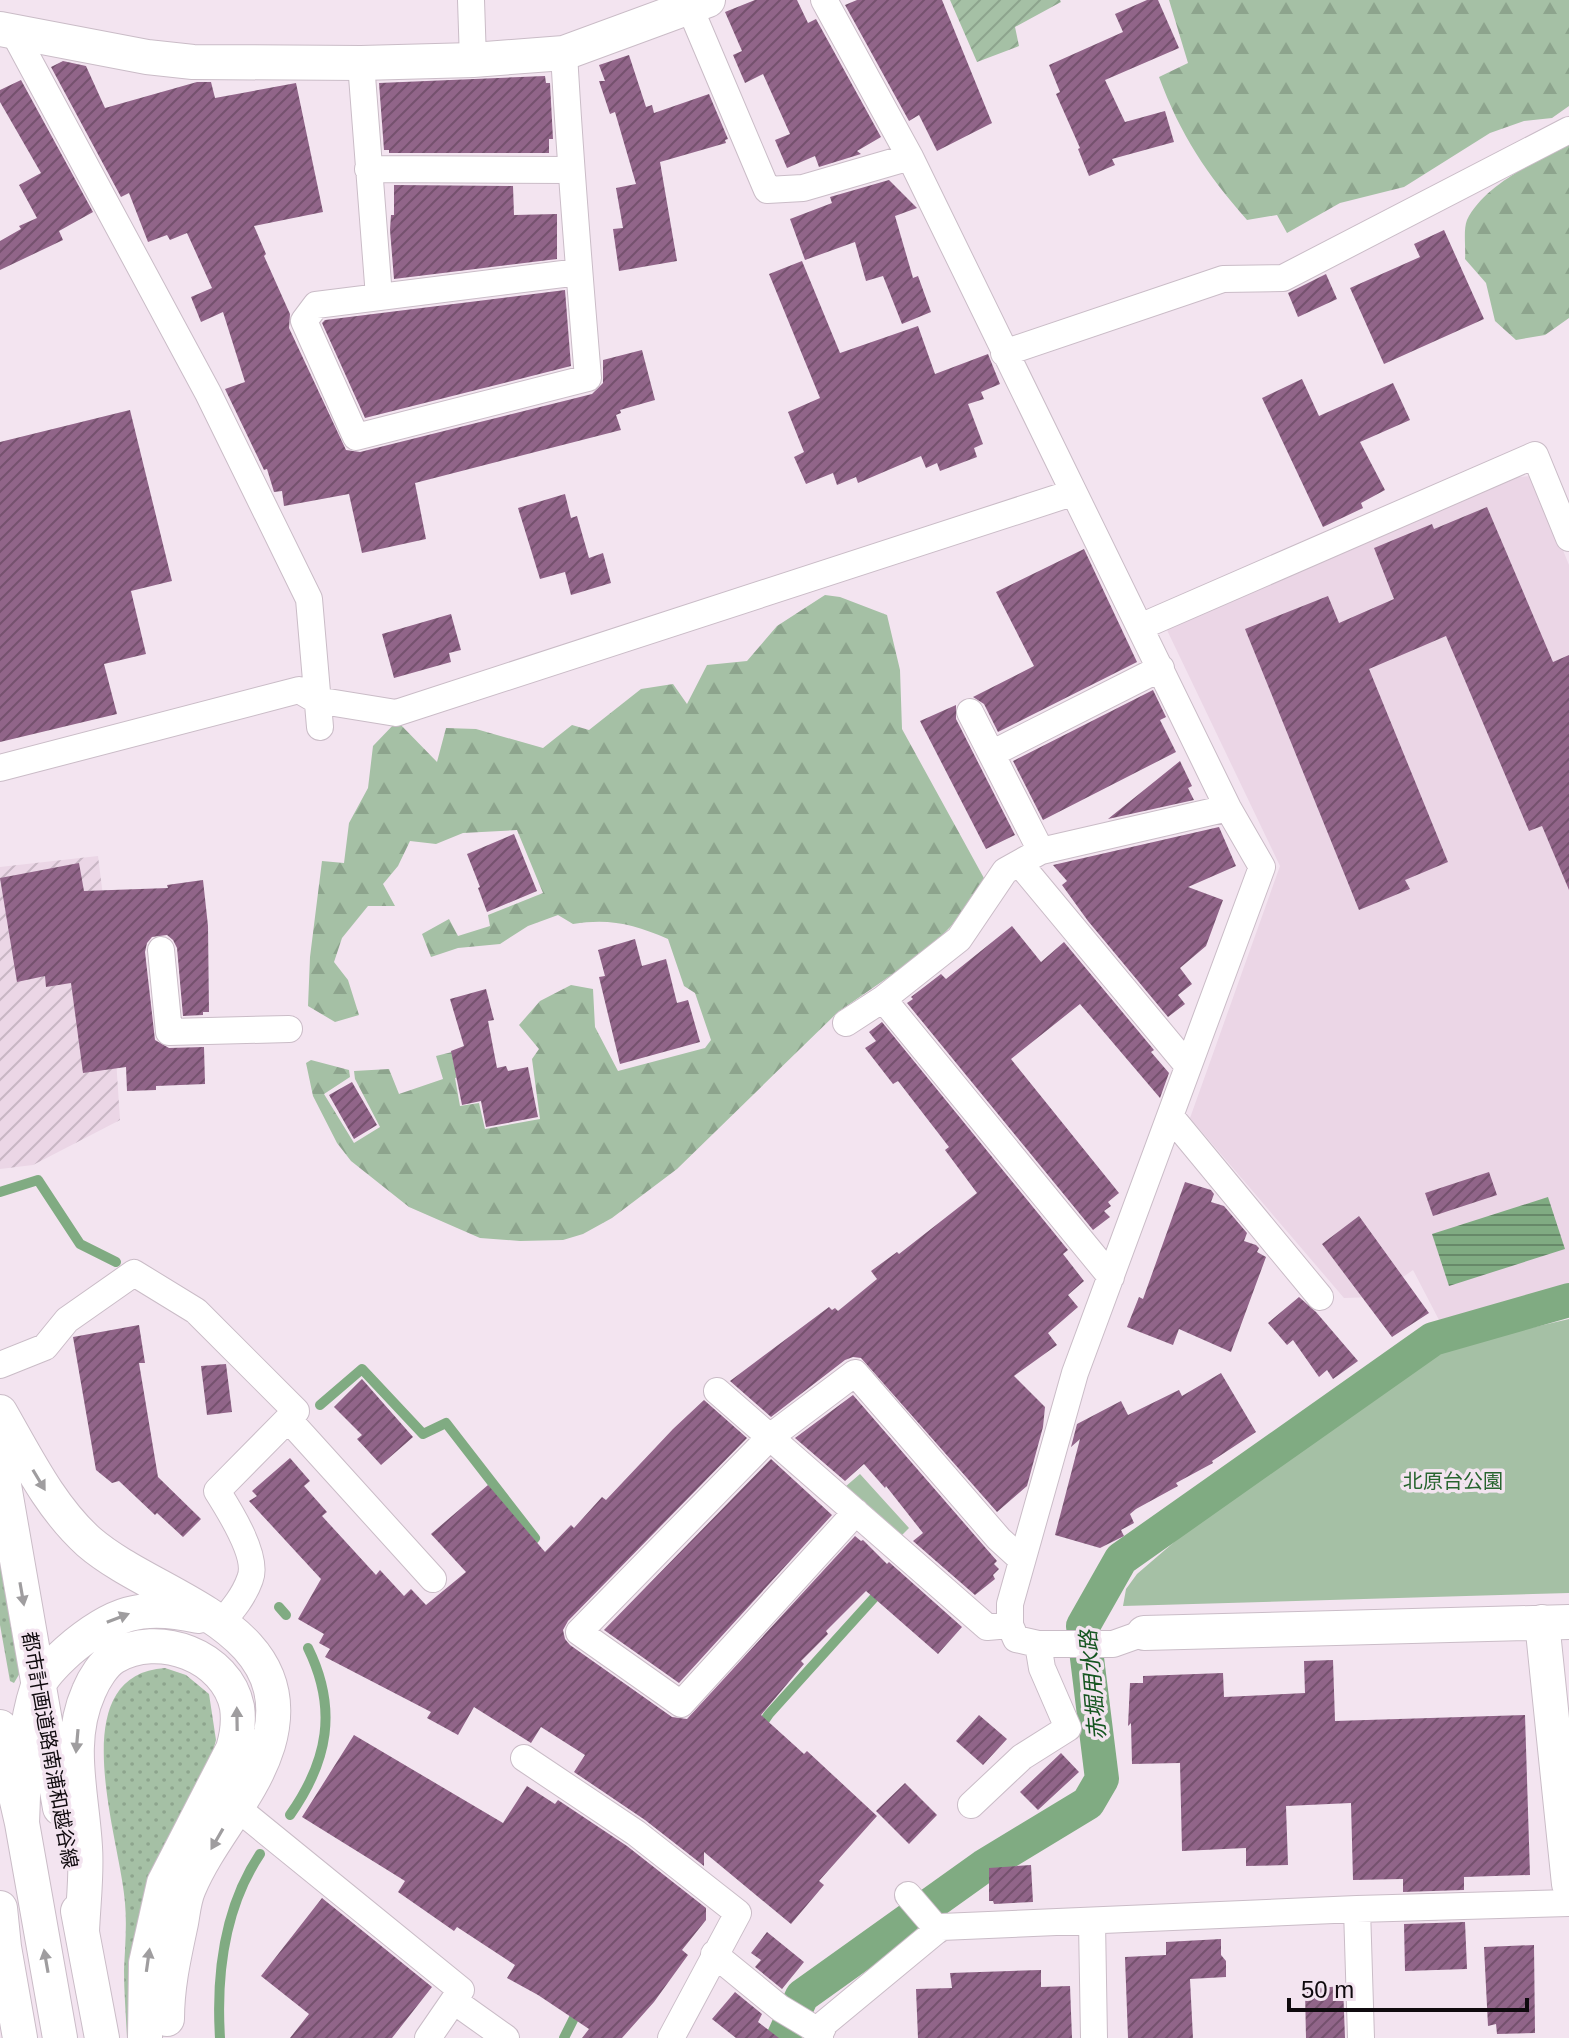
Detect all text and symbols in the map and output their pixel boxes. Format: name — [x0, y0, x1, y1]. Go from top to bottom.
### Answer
one-way arrow — [32, 1469, 46, 1491]
park label: 北原台公園 — [1403, 1470, 1503, 1492]
one-way arrow — [17, 1582, 29, 1607]
one-way arrow — [106, 1611, 130, 1624]
water label: 赤堀用水路 — [1076, 1627, 1110, 1741]
street label: 都市計画道路南浦和越谷線 — [18, 1630, 82, 1870]
one-way arrow — [230, 1706, 243, 1731]
one-way arrow — [70, 1729, 83, 1754]
one-way arrow — [210, 1828, 224, 1850]
one-way arrow — [39, 1948, 51, 1973]
one-way arrow — [142, 1948, 155, 1973]
scale bar — [1289, 1962, 1527, 2012]
text: 50 m — [1301, 1976, 1354, 2003]

